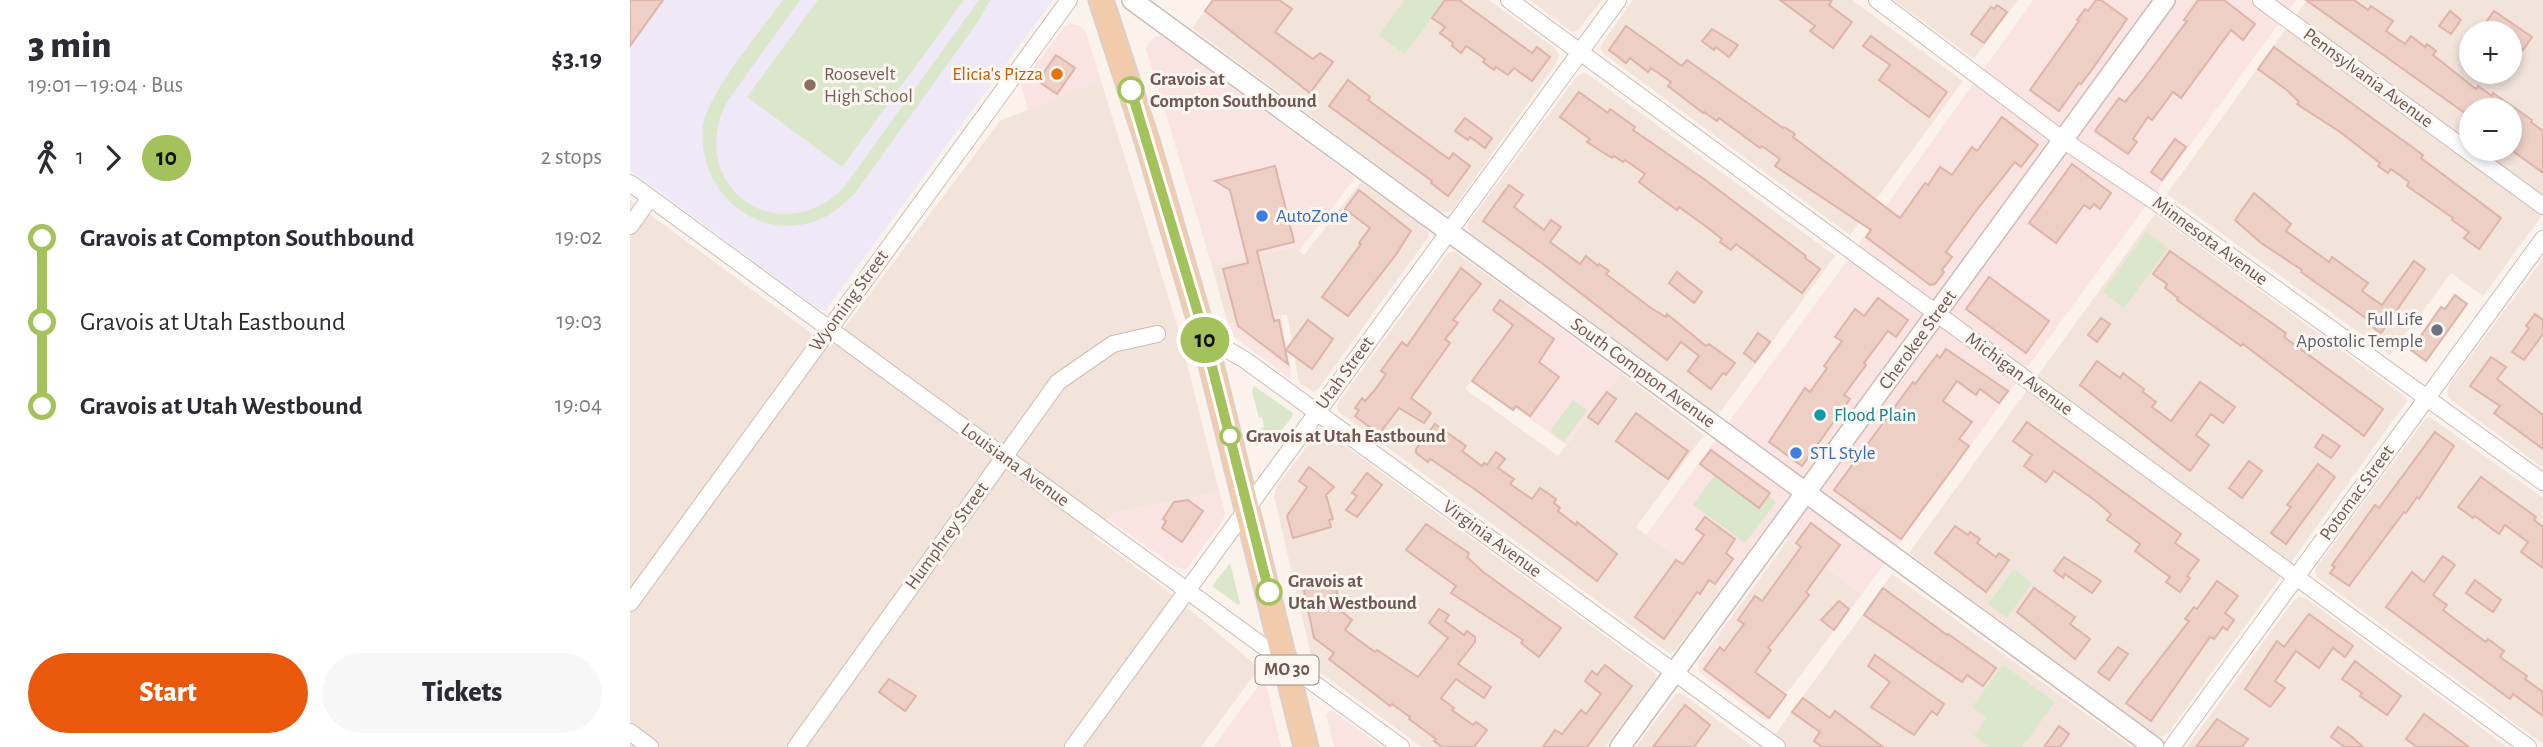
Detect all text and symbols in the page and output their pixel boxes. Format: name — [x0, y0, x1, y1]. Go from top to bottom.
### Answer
map controls — [2459, 21, 2522, 161]
button: + — [2459, 21, 2522, 84]
street label: Pennsylvania Avenue — [2300, 25, 2436, 131]
text: 3 min — [28, 27, 112, 65]
text: $3.19 — [551, 46, 602, 72]
place label: Roosevelt High School — [824, 65, 913, 106]
place label: Elicia's Pizza — [952, 65, 1043, 84]
marker: Elicia's Pizza — [1049, 66, 1065, 82]
place label: Gravois at Compton Southbound — [1150, 70, 1317, 111]
text: 19:01 – 19:04 · Bus — [28, 74, 183, 97]
marker: Roosevelt High School — [802, 77, 818, 93]
marker: Gravois at Compton Southbound — [1118, 77, 1144, 103]
button: − — [2459, 98, 2522, 161]
icon: walk — [28, 139, 66, 177]
icon: forward — [94, 139, 132, 177]
text: 1 — [76, 146, 84, 169]
text: 10 — [156, 146, 177, 170]
text: 2 stops — [541, 146, 602, 169]
street label: Minnesota Avenue — [2149, 193, 2271, 289]
place label: AutoZone — [1276, 207, 1348, 226]
marker: AutoZone — [1254, 208, 1270, 224]
text: Gravois at Compton Southbound — [80, 225, 414, 251]
text: 19:02 — [555, 226, 602, 249]
street label: Wyoming Street — [806, 247, 892, 355]
street label: Cherokee Street — [1876, 287, 1960, 393]
text: Gravois at Utah Eastbound — [80, 309, 345, 335]
text: 19:03 — [556, 310, 602, 333]
place label: Full Life Apostolic Temple — [2296, 310, 2423, 351]
street label: South Compton Avenue — [1567, 314, 1719, 432]
line badge: 10 — [1174, 317, 1236, 363]
marker: Full Life Apostolic Temple — [2429, 322, 2445, 338]
text: 10 — [1194, 328, 1216, 352]
street label: Michigan Avenue — [1962, 329, 2076, 419]
street label: Utah Street — [1312, 333, 1378, 413]
text: Gravois at Utah Westbound — [80, 393, 362, 419]
text: 19:04 — [555, 394, 602, 417]
place label: Flood Plain — [1834, 406, 1916, 425]
marker: Flood Plain — [1812, 407, 1828, 423]
street label: Louisiana Avenue — [957, 420, 1073, 510]
marker: Gravois at Utah Eastbound — [1220, 426, 1240, 446]
place label: Gravois at Utah Eastbound — [1246, 427, 1446, 446]
street label: Potomac Street — [2316, 442, 2398, 544]
place label: STL Style — [1810, 444, 1876, 463]
marker: STL Style — [1788, 445, 1804, 461]
street label: Humphrey Street — [902, 479, 992, 593]
street label: Virginia Avenue — [1439, 497, 1545, 581]
place label: Gravois at Utah Westbound — [1288, 572, 1417, 613]
marker: Gravois at Utah Westbound — [1256, 579, 1282, 605]
button: Start — [28, 653, 308, 733]
button: Tickets — [322, 653, 602, 733]
road number: MO 30 — [1256, 656, 1318, 684]

